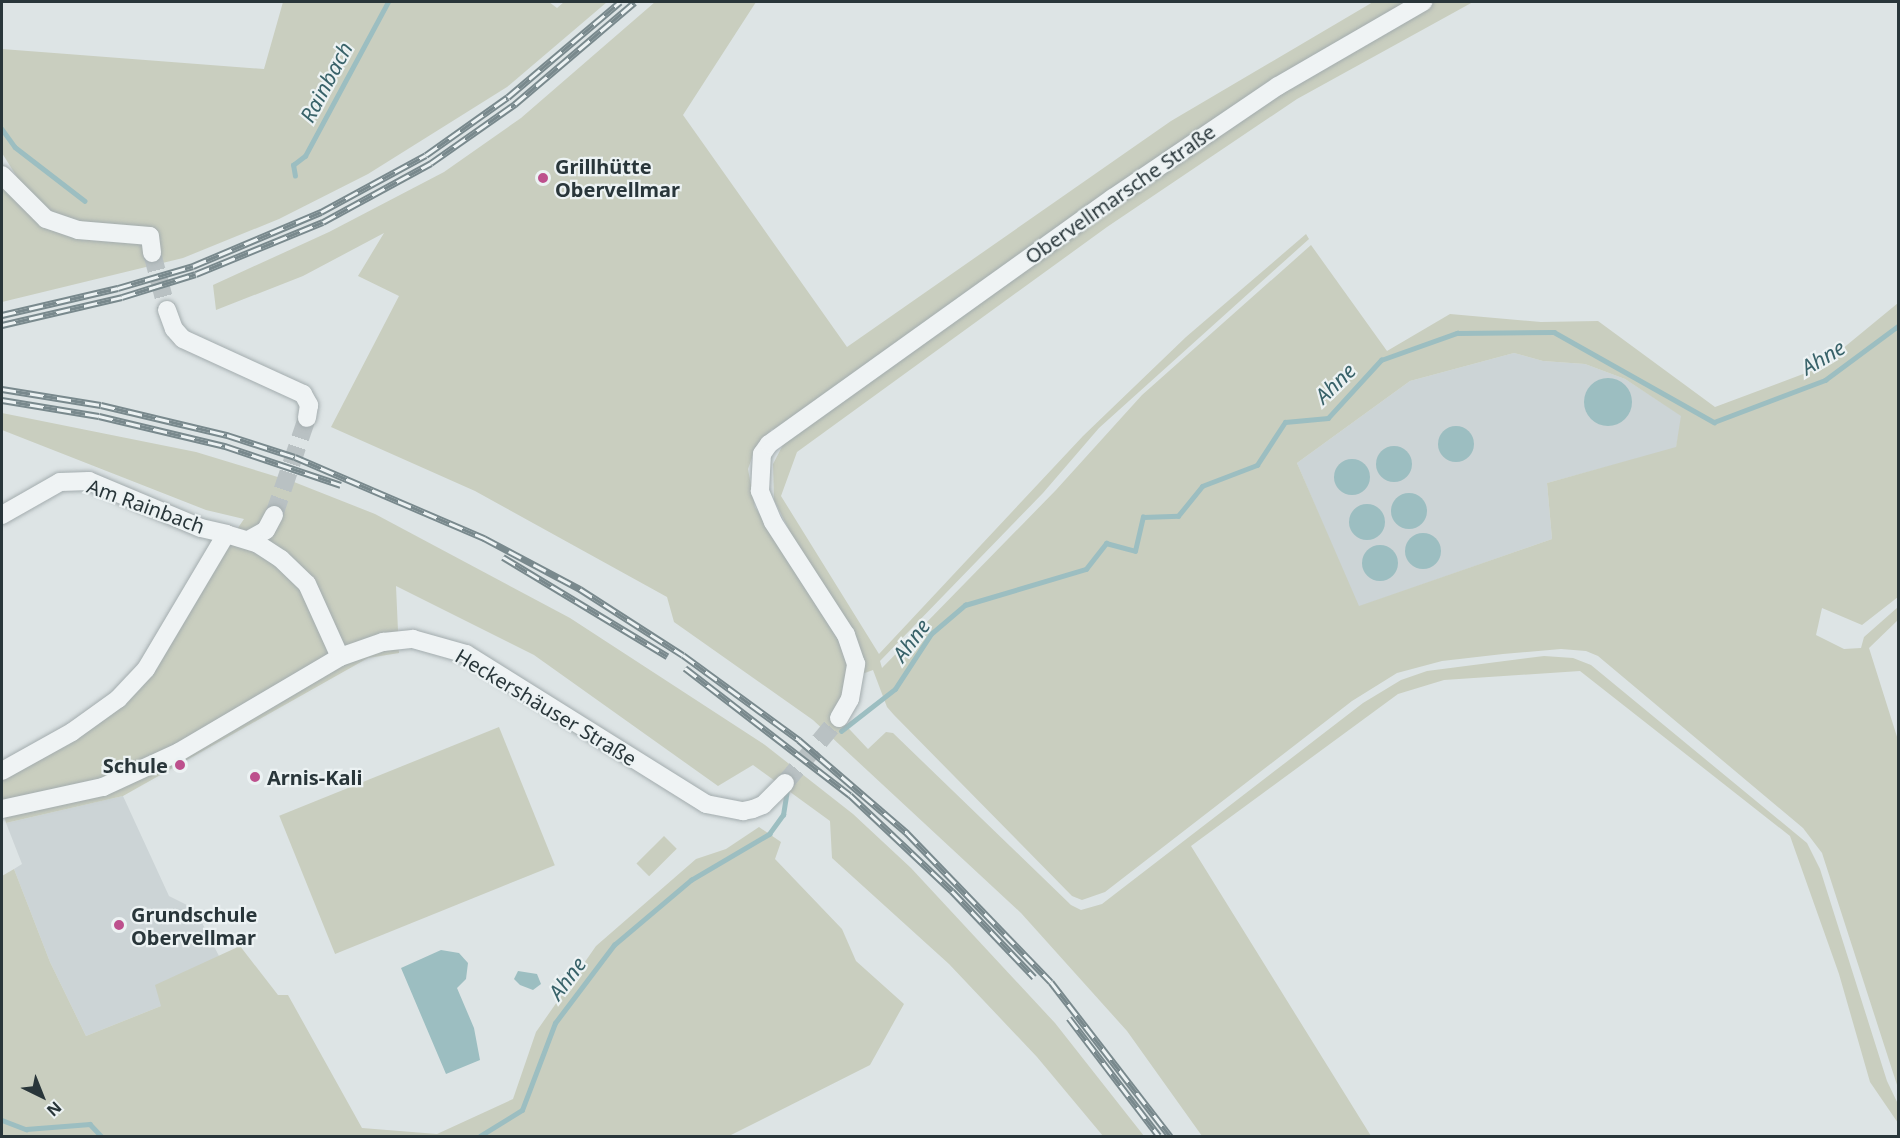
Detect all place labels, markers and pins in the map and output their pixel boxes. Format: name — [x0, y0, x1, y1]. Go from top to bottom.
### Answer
place label: Grillhütte Obervellmar — [555, 154, 680, 201]
marker: Grillhütte Obervellmar — [536, 171, 550, 185]
place label: Schule — [103, 753, 168, 777]
marker: Schule — [173, 758, 187, 772]
place label: Arnis-Kali — [267, 765, 362, 789]
marker: Arnis-Kali — [248, 770, 262, 784]
place label: Grundschule Obervellmar — [131, 902, 257, 949]
marker: Grundschule Obervellmar — [112, 918, 126, 932]

